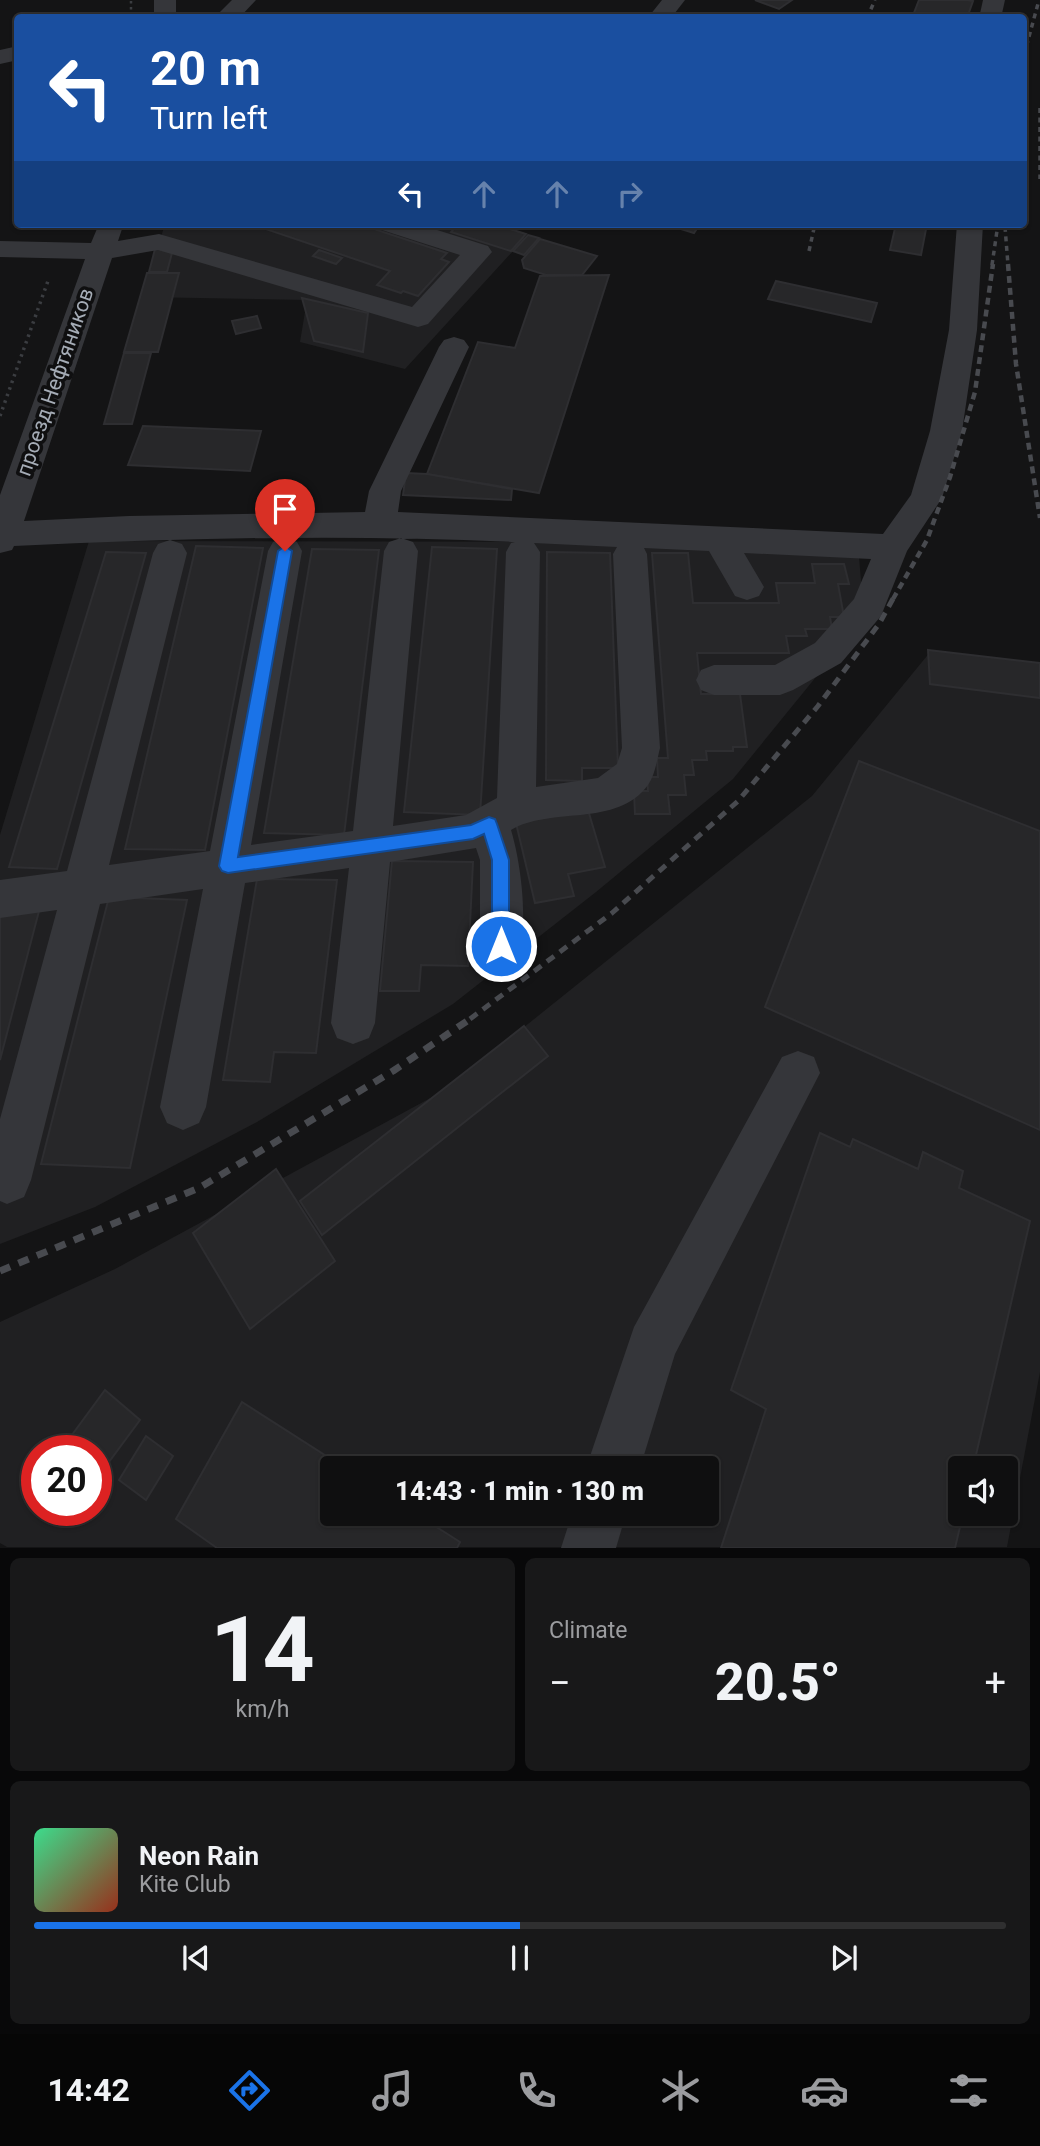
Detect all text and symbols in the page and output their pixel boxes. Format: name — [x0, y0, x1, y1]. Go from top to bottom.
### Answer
text: 20 m — [150, 40, 261, 97]
icon: left — [35, 42, 126, 133]
text: Turn left — [150, 99, 268, 137]
icon: left — [392, 175, 430, 213]
icon: ahead — [465, 175, 503, 213]
icon: ahead — [538, 175, 576, 213]
icon: right — [611, 175, 649, 213]
street label: проезд Нефтяников — [12, 285, 98, 479]
pin — [255, 479, 315, 551]
icon: arrive — [266, 490, 304, 528]
position arrow — [464, 909, 538, 983]
speed limit sign: 20 — [21, 1435, 112, 1526]
map controls — [948, 1456, 1018, 1526]
button: sound — [948, 1456, 1018, 1526]
text: 14:43 · 1 min · 130 m — [395, 1476, 644, 1506]
text: 14 — [210, 1597, 315, 1703]
text: Climate — [549, 1617, 628, 1644]
text: 20.5° — [715, 1652, 841, 1713]
text: − — [549, 1661, 571, 1705]
text: + — [984, 1661, 1006, 1705]
text: km/h — [236, 1696, 290, 1723]
text: Neon Rain — [139, 1841, 259, 1871]
text: Kite Club — [139, 1871, 231, 1898]
icon: previous — [177, 1939, 215, 1977]
icon: pause — [501, 1939, 539, 1977]
icon: next — [825, 1939, 863, 1977]
icon: directions — [225, 2066, 274, 2115]
icon: music — [368, 2066, 417, 2115]
icon: phone — [512, 2066, 561, 2115]
icon: climate — [656, 2066, 705, 2115]
icon: car — [800, 2066, 849, 2115]
icon: filters — [944, 2066, 993, 2115]
text: 14:42 — [47, 2071, 130, 2109]

